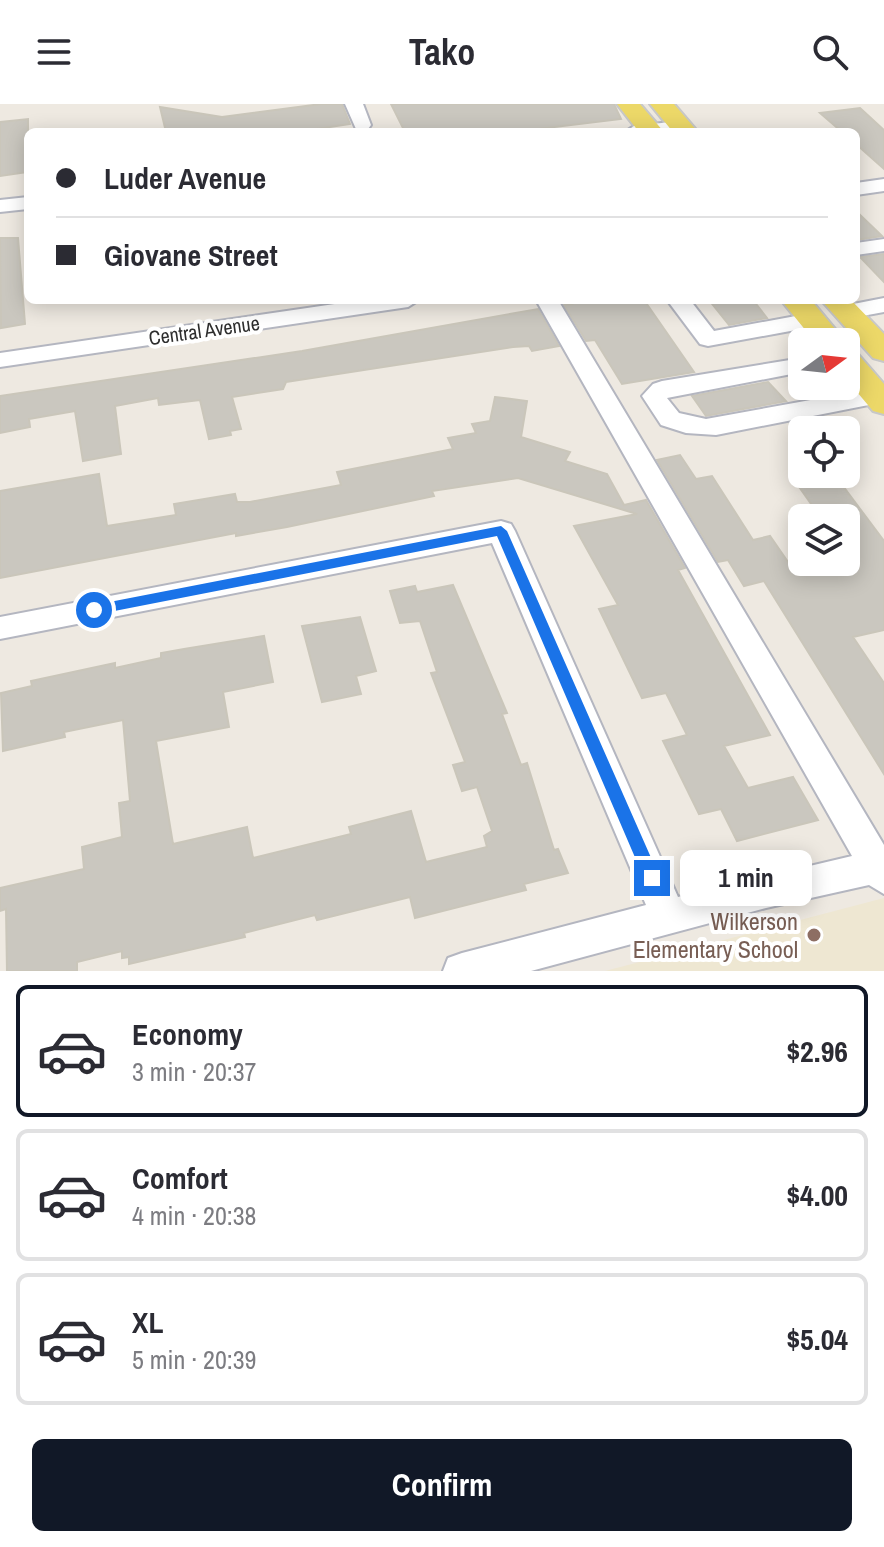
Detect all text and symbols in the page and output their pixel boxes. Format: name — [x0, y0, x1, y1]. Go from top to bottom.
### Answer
text: Tako — [409, 28, 475, 76]
icon: menu — [32, 30, 76, 74]
icon: search — [808, 30, 852, 74]
text: Luder Avenue — [104, 158, 266, 198]
text: Giovane Street — [104, 235, 278, 275]
street label: Central Avenue — [147, 309, 261, 351]
north arrow — [788, 328, 860, 400]
map controls — [788, 328, 860, 576]
button: locate — [788, 416, 860, 488]
button: layers — [788, 504, 860, 576]
route start — [76, 592, 112, 628]
callout: 1 min — [680, 850, 812, 906]
route end — [634, 860, 670, 896]
text: 1 min — [718, 860, 774, 895]
place label: Wilkerson Elementary School — [633, 905, 798, 965]
marker: Wilkerson Elementary School — [805, 926, 823, 944]
text: Economy — [132, 1014, 243, 1054]
icon: car — [36, 1015, 108, 1087]
text: $2.96 — [786, 1031, 848, 1071]
text: 3 min · 20:37 — [132, 1054, 256, 1089]
text: Comfort — [132, 1158, 228, 1198]
icon: car — [36, 1159, 108, 1231]
text: $4.00 — [786, 1175, 848, 1215]
text: 4 min · 20:38 — [132, 1198, 256, 1233]
text: XL — [132, 1302, 163, 1342]
icon: car — [36, 1303, 108, 1375]
text: $5.04 — [786, 1319, 848, 1359]
text: 5 min · 20:39 — [132, 1342, 256, 1377]
button: Confirm — [32, 1439, 852, 1531]

